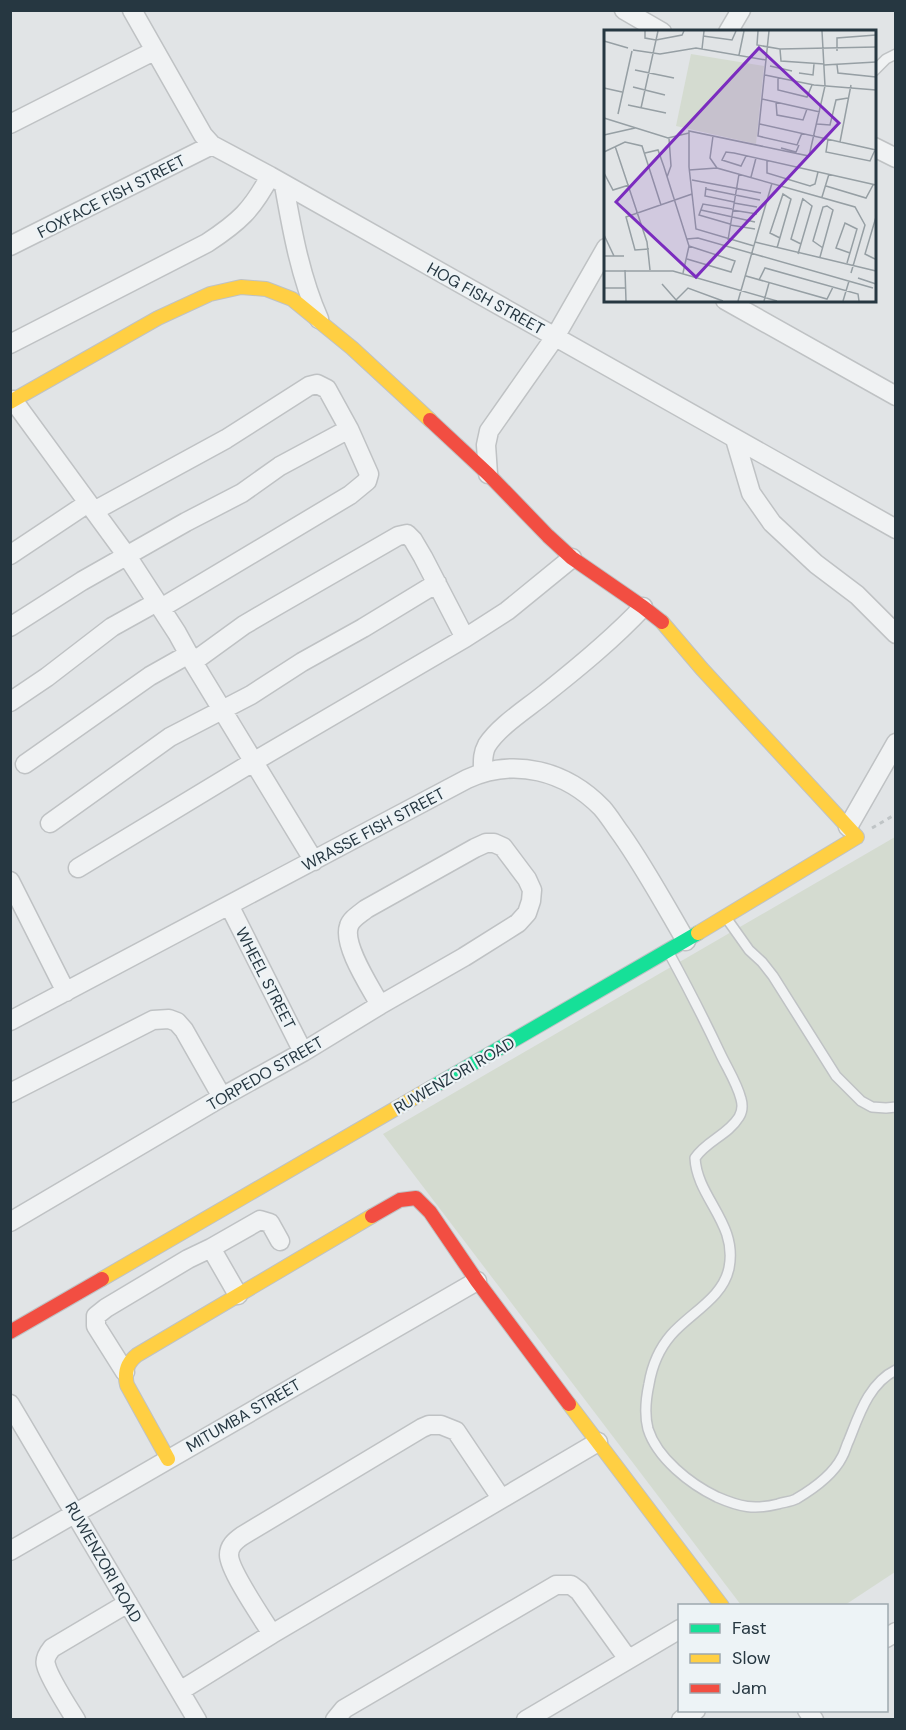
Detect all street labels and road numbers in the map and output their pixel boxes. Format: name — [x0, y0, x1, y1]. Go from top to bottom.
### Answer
street label: FOXFACE FISH STREET — [34, 150, 189, 243]
street label: HOG FISH STREET — [423, 258, 548, 339]
street label: WRASSE FISH STREET — [298, 783, 448, 876]
street label: WHEEL STREET — [231, 924, 300, 1033]
street label: TORPEDO STREET — [203, 1032, 327, 1115]
street label: RUWENZORI ROAD — [390, 1032, 519, 1119]
street label: MITUMBA STREET — [182, 1374, 304, 1457]
street label: RUWENZORI ROAD — [60, 1498, 147, 1627]

